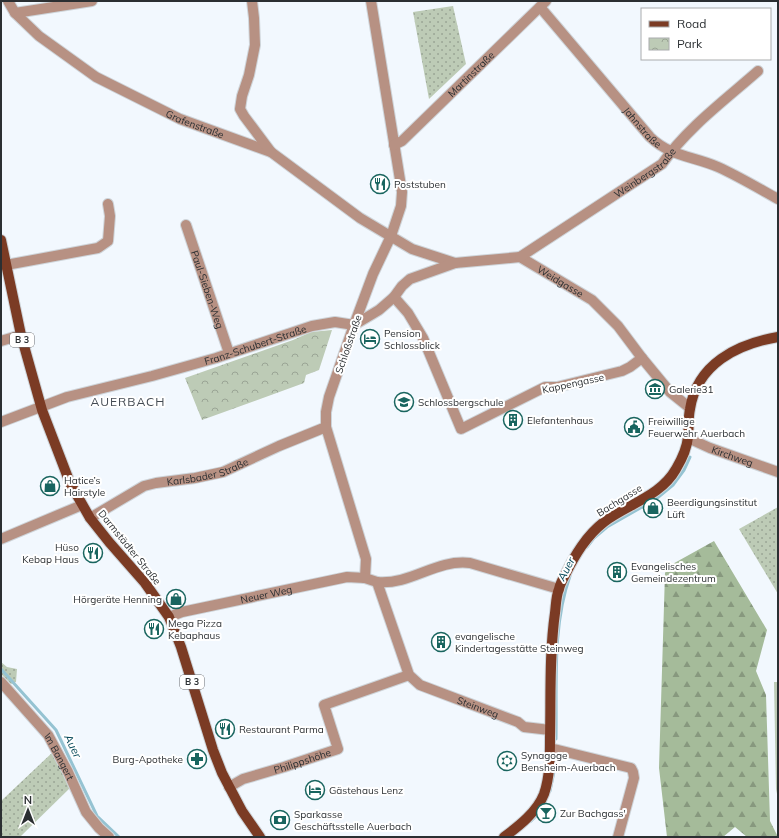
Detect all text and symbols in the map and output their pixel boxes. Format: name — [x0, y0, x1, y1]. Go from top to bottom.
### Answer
legend — [641, 8, 771, 60]
text: Road — [677, 16, 706, 31]
text: Park — [677, 36, 703, 51]
street label: Martinstraße — [445, 49, 497, 100]
street label: Jahnstraße — [620, 104, 664, 151]
street label: Grafenstraße — [164, 107, 226, 141]
street label: Weinbergstraße — [612, 145, 679, 201]
restaurant icon: Poststuben — [369, 173, 391, 195]
place label: Poststuben — [394, 178, 446, 191]
street label: Paul-Sieben-Weg — [188, 249, 226, 330]
street label: Weidgasse — [535, 263, 586, 300]
street label: Schloßstraße — [332, 313, 365, 375]
street label: Franz-Schubert-Straße — [203, 322, 308, 368]
place label: Pension Schlossblick — [384, 327, 441, 352]
hotel icon: Pension Schlossblick — [359, 328, 381, 350]
road number: B 3 — [10, 333, 34, 347]
street label: Kappengasse — [541, 371, 605, 396]
museum icon: Galerie31 — [644, 378, 666, 400]
place label: Galerie31 — [669, 383, 714, 396]
school or university icon: Schlossbergschule — [393, 391, 415, 413]
district label: AUERBACH — [90, 394, 166, 409]
place label: Schlossbergschule — [418, 396, 503, 409]
building icon: Elefantenhaus — [502, 409, 524, 431]
place label: Elefantenhaus — [527, 414, 593, 427]
place label: Freiwillige Feuerwehr Auerbach — [648, 415, 745, 440]
public building icon: Freiwillige Feuerwehr Auerbach — [623, 416, 645, 438]
street label: Kirchweg — [710, 443, 755, 470]
street label: Karlsbader Straße — [166, 455, 250, 489]
place label: Hatice’s Hairstyle — [64, 474, 105, 499]
shop icon: Hatice’s Hairstyle — [39, 475, 61, 497]
street label: Bachgasse — [594, 481, 644, 519]
place label: Beerdigungsinstitut Lüft — [667, 496, 758, 521]
shop icon: Beerdigungsinstitut Lüft — [642, 497, 664, 519]
street label: Darmstädter Straße — [95, 507, 164, 587]
place label: Hüso Kebap Haus — [22, 541, 79, 566]
restaurant icon: Hüso Kebap Haus — [82, 542, 104, 564]
water label: Auer — [554, 554, 578, 584]
place label: Evangelisches Gemeindezentrum — [631, 560, 716, 585]
building icon: Evangelisches Gemeindezentrum — [606, 561, 628, 583]
street label: Neuer Weg — [239, 583, 293, 606]
shop icon: Hörgeräte Henning — [165, 588, 187, 610]
place label: Hörgeräte Henning — [73, 593, 162, 606]
place label: Mega Pizza Kebaphaus — [168, 617, 222, 642]
restaurant icon: Mega Pizza Kebaphaus — [143, 618, 165, 640]
place label: evangelische Kindertagesstätte Steinweg — [455, 630, 584, 655]
building icon: evangelische Kindertagesstätte Steinweg — [430, 631, 452, 653]
road number: B 3 — [180, 675, 204, 689]
street label: Steinweg — [455, 694, 500, 721]
restaurant icon: Restaurant Parma — [214, 718, 236, 740]
place label: Restaurant Parma — [239, 723, 324, 736]
street label: Im Bangert — [42, 730, 77, 783]
water label: Auer — [61, 731, 85, 761]
street label: Philippshöhe — [272, 746, 333, 777]
pharmacy icon: Burg-Apotheke — [186, 748, 208, 770]
place label: Synagoge Bensheim-Auerbach — [521, 749, 616, 774]
synagogue icon: Synagoge Bensheim-Auerbach — [496, 750, 518, 772]
place label: Burg-Apotheke — [112, 753, 183, 766]
hotel icon: Gästehaus Lenz — [304, 779, 326, 801]
place label: Gästehaus Lenz — [329, 784, 403, 797]
north arrow — [8, 790, 48, 830]
text: N — [24, 793, 32, 807]
bar icon: Zur Bachgass' — [535, 802, 557, 824]
place label: Zur Bachgass' — [560, 807, 626, 820]
place label: Sparkasse Geschäftsstelle Auerbach — [294, 808, 412, 833]
bank icon: Sparkasse Geschäftsstelle Auerbach — [269, 809, 291, 831]

